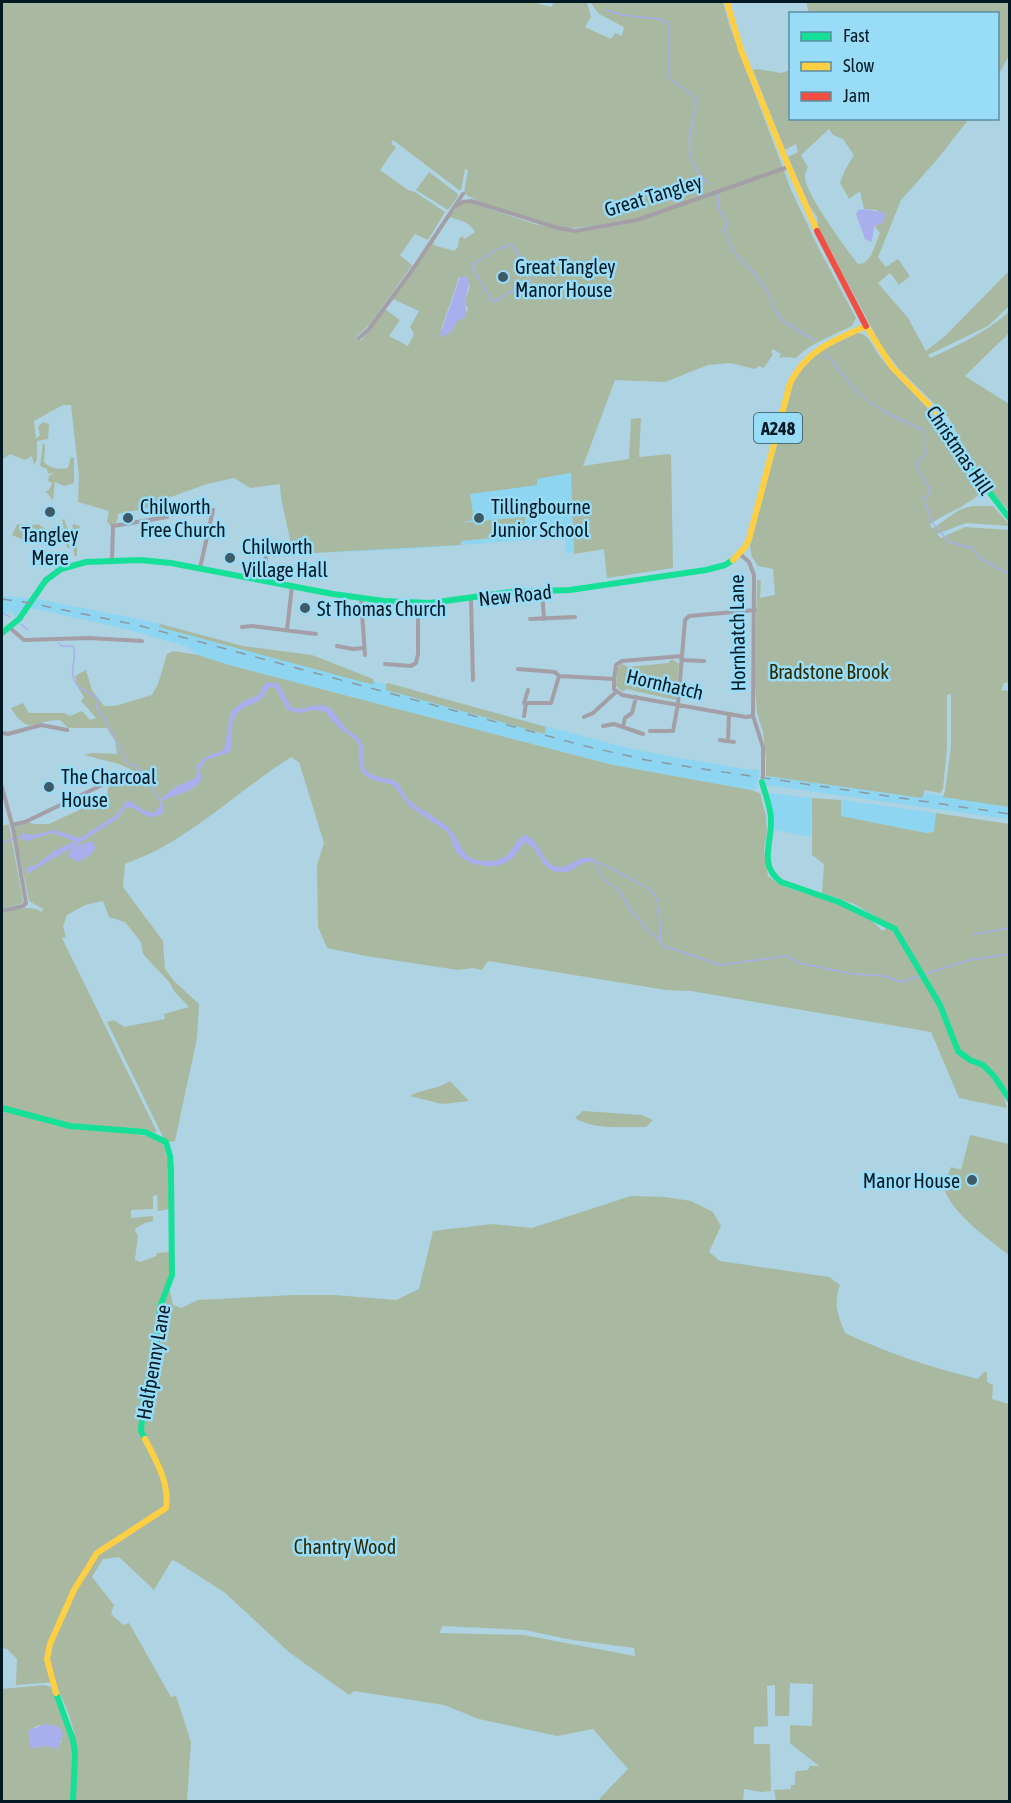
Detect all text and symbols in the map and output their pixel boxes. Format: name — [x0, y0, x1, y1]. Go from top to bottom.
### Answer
legend — [789, 12, 999, 120]
text: Fast — [843, 25, 870, 46]
text: Slow — [843, 55, 874, 76]
text: Jam — [843, 85, 870, 106]
street label: Great Tangley — [602, 169, 704, 221]
place label: Great Tangley Manor House — [515, 255, 616, 301]
marker: Great Tangley Manor House — [496, 270, 510, 284]
street label: Christmas Hill — [922, 401, 999, 499]
road number: A248 — [754, 413, 802, 443]
place label: Chilworth Free Church — [140, 495, 226, 541]
place label: Tillingbourne Junior School — [491, 495, 591, 541]
marker: Tangley Mere — [43, 505, 57, 519]
marker: Chilworth Free Church — [121, 511, 135, 525]
marker: Tillingbourne Junior School — [472, 511, 486, 525]
place label: Tangley Mere — [21, 523, 79, 569]
place label: Chilworth Village Hall — [242, 535, 329, 581]
marker: Chilworth Village Hall — [223, 551, 237, 565]
street label: Hornhatch Lane — [724, 574, 750, 692]
street label: New Road — [477, 580, 553, 610]
place label: St Thomas Church — [317, 597, 446, 620]
marker: St Thomas Church — [298, 601, 312, 615]
park label: Bradstone Brook — [769, 660, 889, 683]
street label: Hornhatch — [624, 664, 706, 704]
place label: The Charcoal House — [61, 765, 157, 811]
marker: The Charcoal House — [42, 780, 56, 794]
place label: Manor House — [863, 1169, 960, 1192]
marker: Manor House — [965, 1173, 979, 1187]
street label: Halfpenny Lane — [132, 1303, 174, 1421]
park label: Chantry Wood — [294, 1535, 396, 1558]

